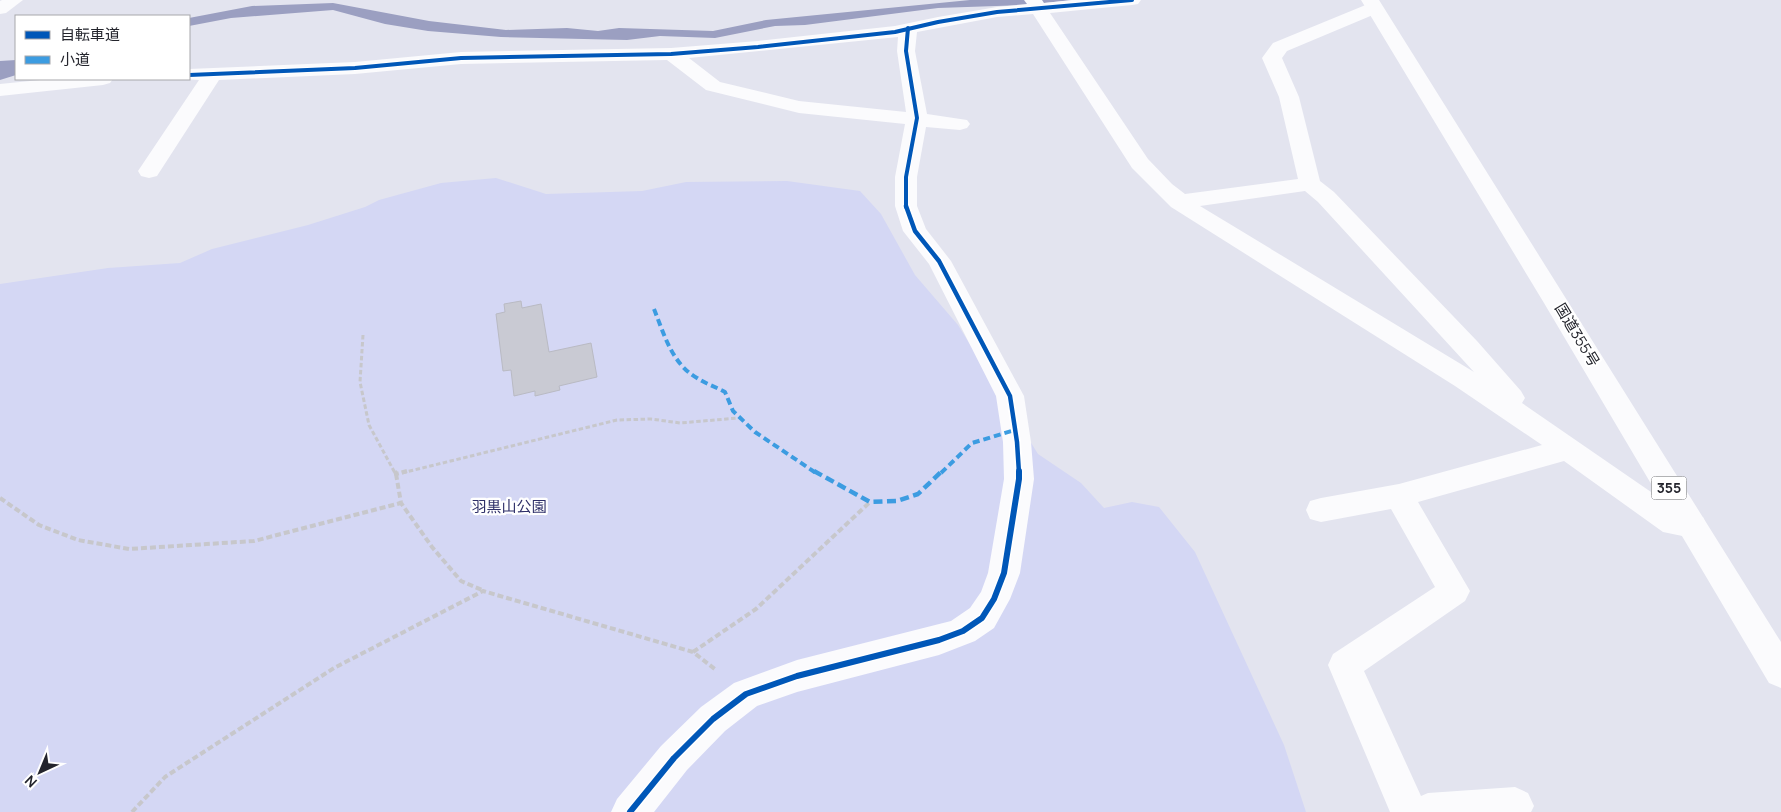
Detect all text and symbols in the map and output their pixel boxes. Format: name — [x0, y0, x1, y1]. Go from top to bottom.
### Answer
legend — [15, 15, 190, 80]
text: 自転車道 — [60, 24, 120, 45]
text: 小道 — [60, 49, 90, 70]
street label: 国道355号 — [1550, 299, 1605, 370]
road number: 355 — [1652, 476, 1686, 499]
park label: 羽黒山公園 — [471, 496, 547, 517]
north arrow — [15, 747, 65, 797]
text: N — [20, 771, 41, 792]

